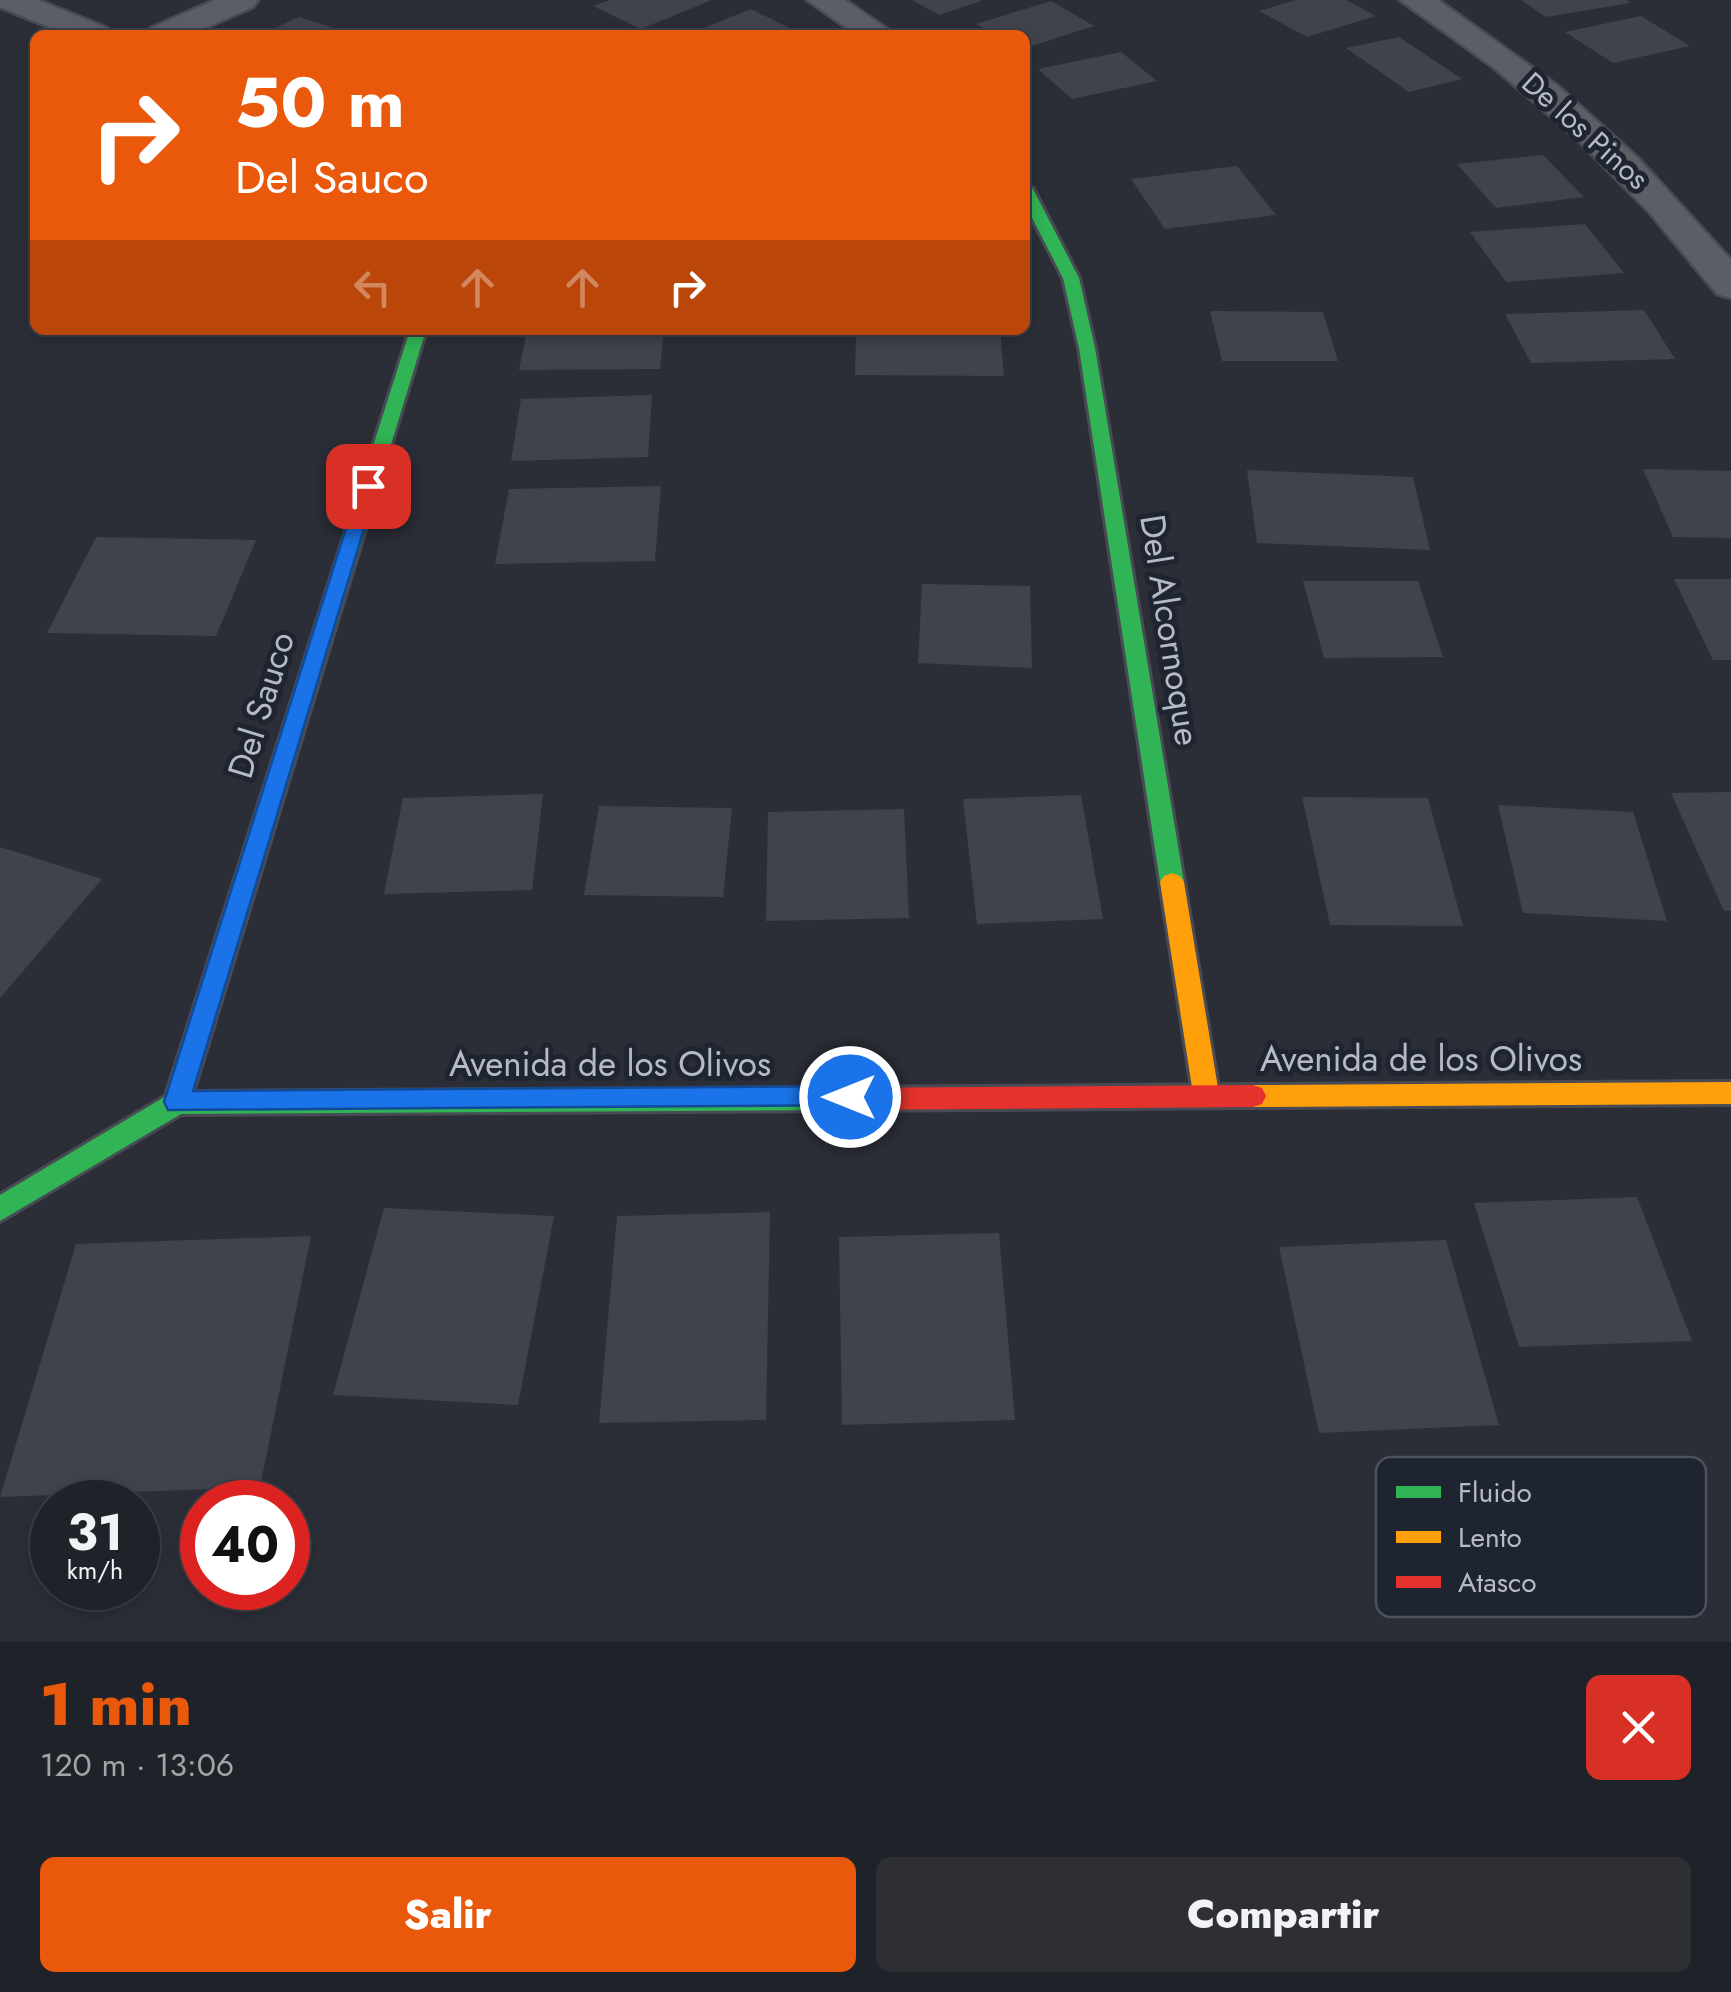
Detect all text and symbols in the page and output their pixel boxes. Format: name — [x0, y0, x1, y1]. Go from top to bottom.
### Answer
text: 50 m — [235, 52, 405, 153]
street label: De los Pinos — [1512, 62, 1658, 199]
icon: right — [70, 70, 200, 200]
text: Del Sauco — [235, 145, 429, 210]
icon: left — [345, 260, 400, 315]
icon: ahead — [450, 260, 505, 315]
icon: ahead — [555, 260, 610, 315]
icon: right — [660, 260, 715, 315]
pin — [326, 444, 411, 529]
icon: arrive — [341, 459, 396, 514]
street label: Del Alcornoque — [1127, 511, 1213, 749]
street label: Del Sauco — [215, 626, 307, 784]
street label: Avenida de los Olivos — [1260, 1034, 1582, 1084]
street label: Avenida de los Olivos — [449, 1039, 771, 1089]
position arrow — [798, 1045, 902, 1149]
legend — [1376, 1457, 1706, 1617]
text: Fluido — [1458, 1472, 1532, 1513]
speed limit sign: 40 — [180, 1480, 310, 1610]
text: 31 — [67, 1496, 123, 1569]
text: Lento — [1458, 1517, 1522, 1558]
text: km/h — [67, 1552, 123, 1588]
text: Atasco — [1458, 1562, 1537, 1603]
text: 1 min — [40, 1661, 192, 1748]
button: close — [1586, 1675, 1691, 1780]
text: 120 m · 13:06 — [40, 1742, 234, 1788]
button: Salir — [40, 1857, 856, 1972]
button: Compartir — [876, 1857, 1691, 1972]

